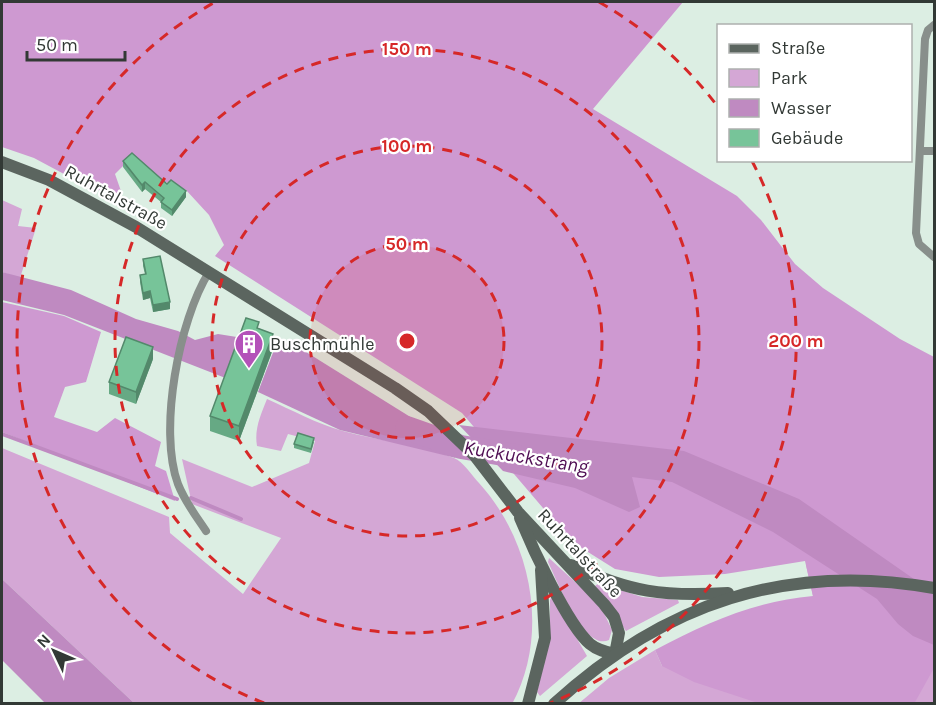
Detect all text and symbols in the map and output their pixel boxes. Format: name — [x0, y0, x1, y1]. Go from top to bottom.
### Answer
scale bar — [27, 24, 124, 62]
legend — [717, 24, 912, 162]
text: 50 m — [36, 34, 78, 56]
text: Straße — [771, 37, 825, 59]
text: 150 m — [382, 38, 432, 60]
text: Park — [771, 67, 808, 89]
text: Wasser — [771, 97, 832, 119]
text: Gebäude — [771, 127, 843, 149]
text: 100 m — [382, 135, 432, 157]
street label: Ruhrtalstraße — [61, 160, 171, 234]
text: 50 m — [385, 233, 429, 255]
building icon: Buschmühle — [233, 328, 265, 370]
text: 200 m — [768, 330, 824, 352]
centre of rings — [397, 331, 417, 351]
place label: Buschmühle — [270, 333, 375, 355]
water label: Kuckuckstrang — [462, 436, 591, 478]
street label: Ruhrtalstraße — [533, 504, 627, 602]
north arrow — [24, 621, 84, 681]
text: N — [33, 630, 54, 652]

